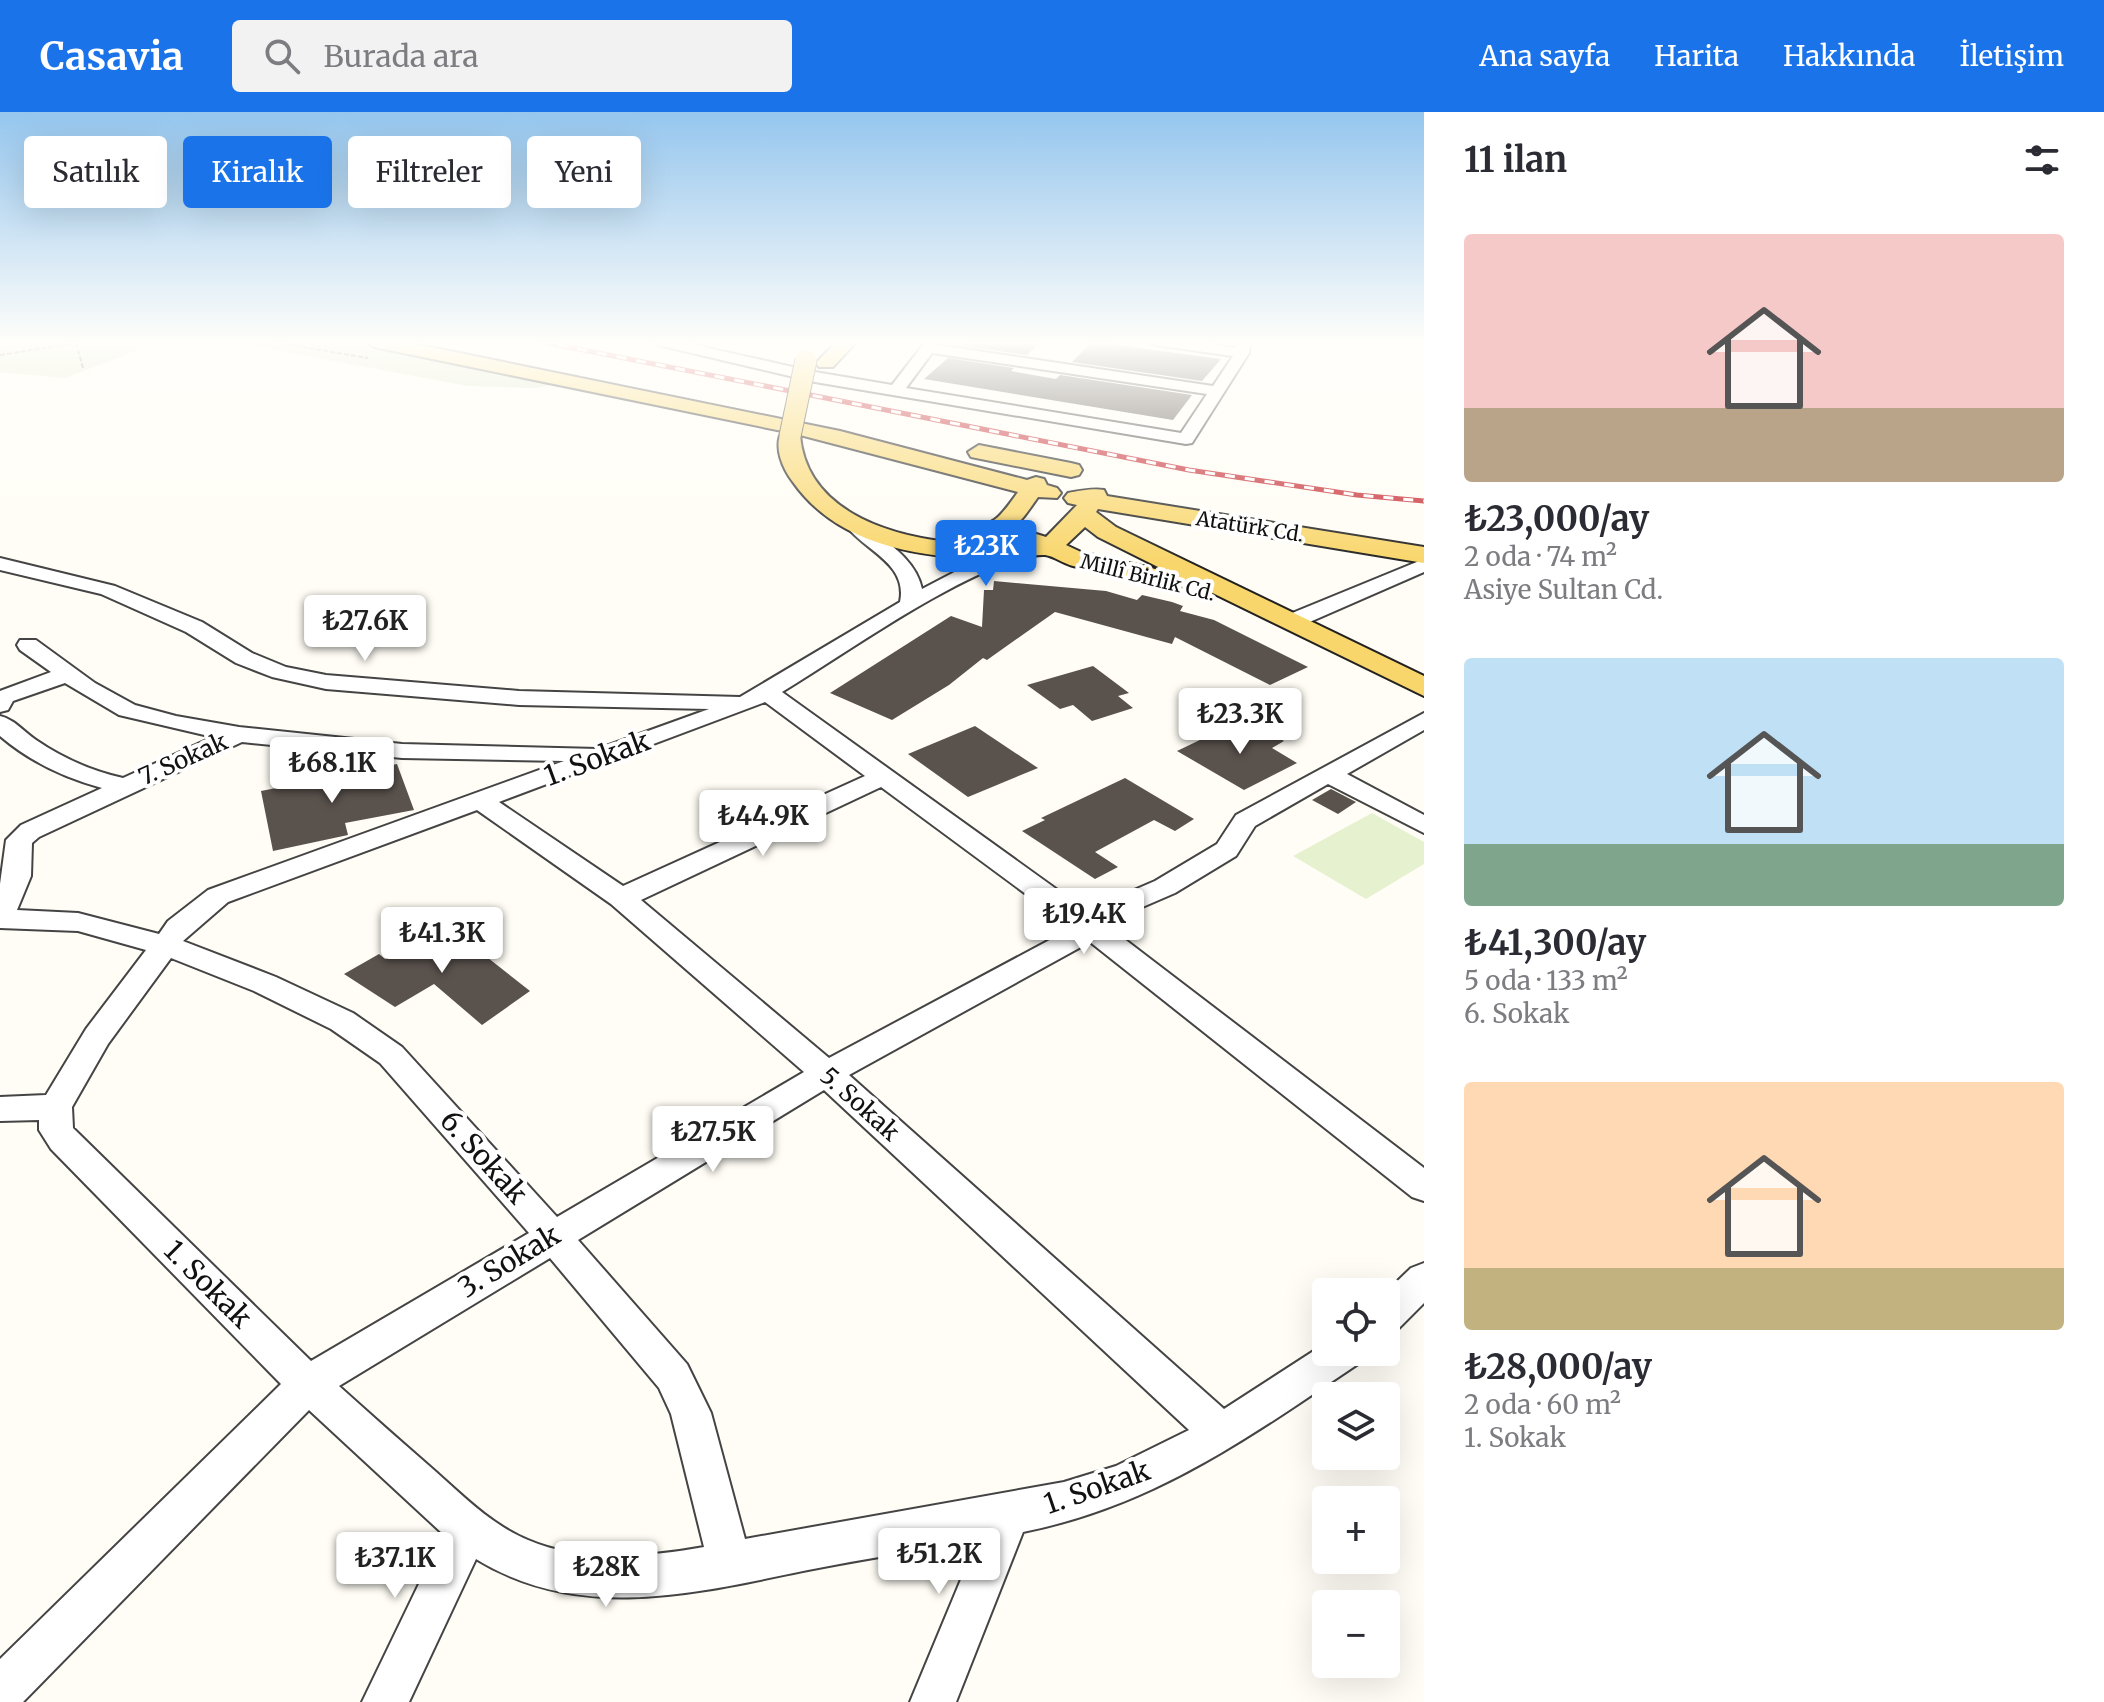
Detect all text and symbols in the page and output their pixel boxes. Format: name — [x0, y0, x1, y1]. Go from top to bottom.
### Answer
search box — [232, 20, 792, 92]
text: Casavia — [40, 33, 184, 80]
icon: search — [260, 34, 304, 78]
text: Burada ara — [324, 37, 479, 75]
text: Ana sayfa — [1479, 38, 1610, 74]
text: Harita — [1654, 38, 1739, 74]
text: Hakkında — [1783, 38, 1916, 74]
text: İletişim — [1960, 38, 2064, 74]
chip: Satılık — [24, 136, 167, 208]
chip: Kiralık — [183, 136, 332, 208]
chip: Filtreler — [348, 136, 511, 208]
chip: Yeni — [527, 136, 641, 208]
icon: filters — [2020, 138, 2064, 182]
text: 11 ilan — [1464, 139, 1567, 181]
icon: home — [1692, 286, 1836, 430]
text: ₺23,000/ay — [1464, 498, 1649, 540]
street label: Atatürk Cd. — [1194, 505, 1305, 547]
pin: ₺23K — [939, 520, 1033, 588]
text: ₺23K — [953, 529, 1019, 562]
text: 2 oda · 74 m² — [1464, 540, 1617, 573]
street label: Millî Birlik Cd. — [1078, 548, 1218, 606]
text: Asiye Sultan Cd. — [1464, 573, 1663, 606]
pin: ₺27.6K — [300, 595, 430, 663]
text: ₺27.6K — [322, 604, 408, 637]
pin: ₺23.3K — [1175, 688, 1305, 756]
text: ₺23.3K — [1197, 697, 1283, 730]
icon: home — [1692, 710, 1836, 854]
street label: 1. Sokak — [539, 722, 655, 794]
street label: 7. Sokak — [134, 725, 233, 792]
pin: ₺68.1K — [267, 737, 397, 805]
text: ₺68.1K — [288, 746, 376, 779]
pin: ₺44.9K — [698, 790, 828, 858]
text: ₺44.9K — [717, 799, 809, 832]
pin: ₺19.4K — [1019, 888, 1149, 956]
text: ₺19.4K — [1042, 897, 1126, 930]
pin: ₺41.3K — [377, 907, 507, 975]
text: ₺41.3K — [399, 916, 485, 949]
text: ₺41,300/ay — [1464, 922, 1646, 964]
text: 5 oda · 133 m² — [1464, 964, 1628, 997]
text: 6. Sokak — [1464, 997, 1570, 1030]
street label: 5. Sokak — [814, 1060, 907, 1148]
street label: 6. Sokak — [433, 1103, 536, 1211]
pin: ₺27.5K — [648, 1106, 778, 1174]
text: ₺27.5K — [670, 1115, 756, 1148]
icon: home — [1692, 1134, 1836, 1278]
street label: 3. Sokak — [452, 1217, 567, 1305]
street label: 1. Sokak — [156, 1232, 260, 1336]
map controls — [1312, 1278, 1400, 1678]
button: locate — [1312, 1278, 1400, 1366]
text: ₺28,000/ay — [1464, 1346, 1652, 1388]
button: layers — [1312, 1382, 1400, 1470]
text: 2 oda · 60 m² — [1464, 1388, 1621, 1421]
text: 1. Sokak — [1464, 1421, 1566, 1454]
street label: 1. Sokak — [1039, 1452, 1155, 1522]
button: + — [1312, 1486, 1400, 1574]
pin: ₺51.2K — [874, 1528, 1004, 1596]
pin: ₺37.1K — [330, 1532, 460, 1600]
text: ₺51.2K — [896, 1537, 982, 1570]
text: ₺37.1K — [354, 1541, 436, 1574]
pin: ₺28K — [559, 1541, 653, 1609]
text: ₺28K — [572, 1550, 640, 1583]
button: − — [1312, 1590, 1400, 1678]

